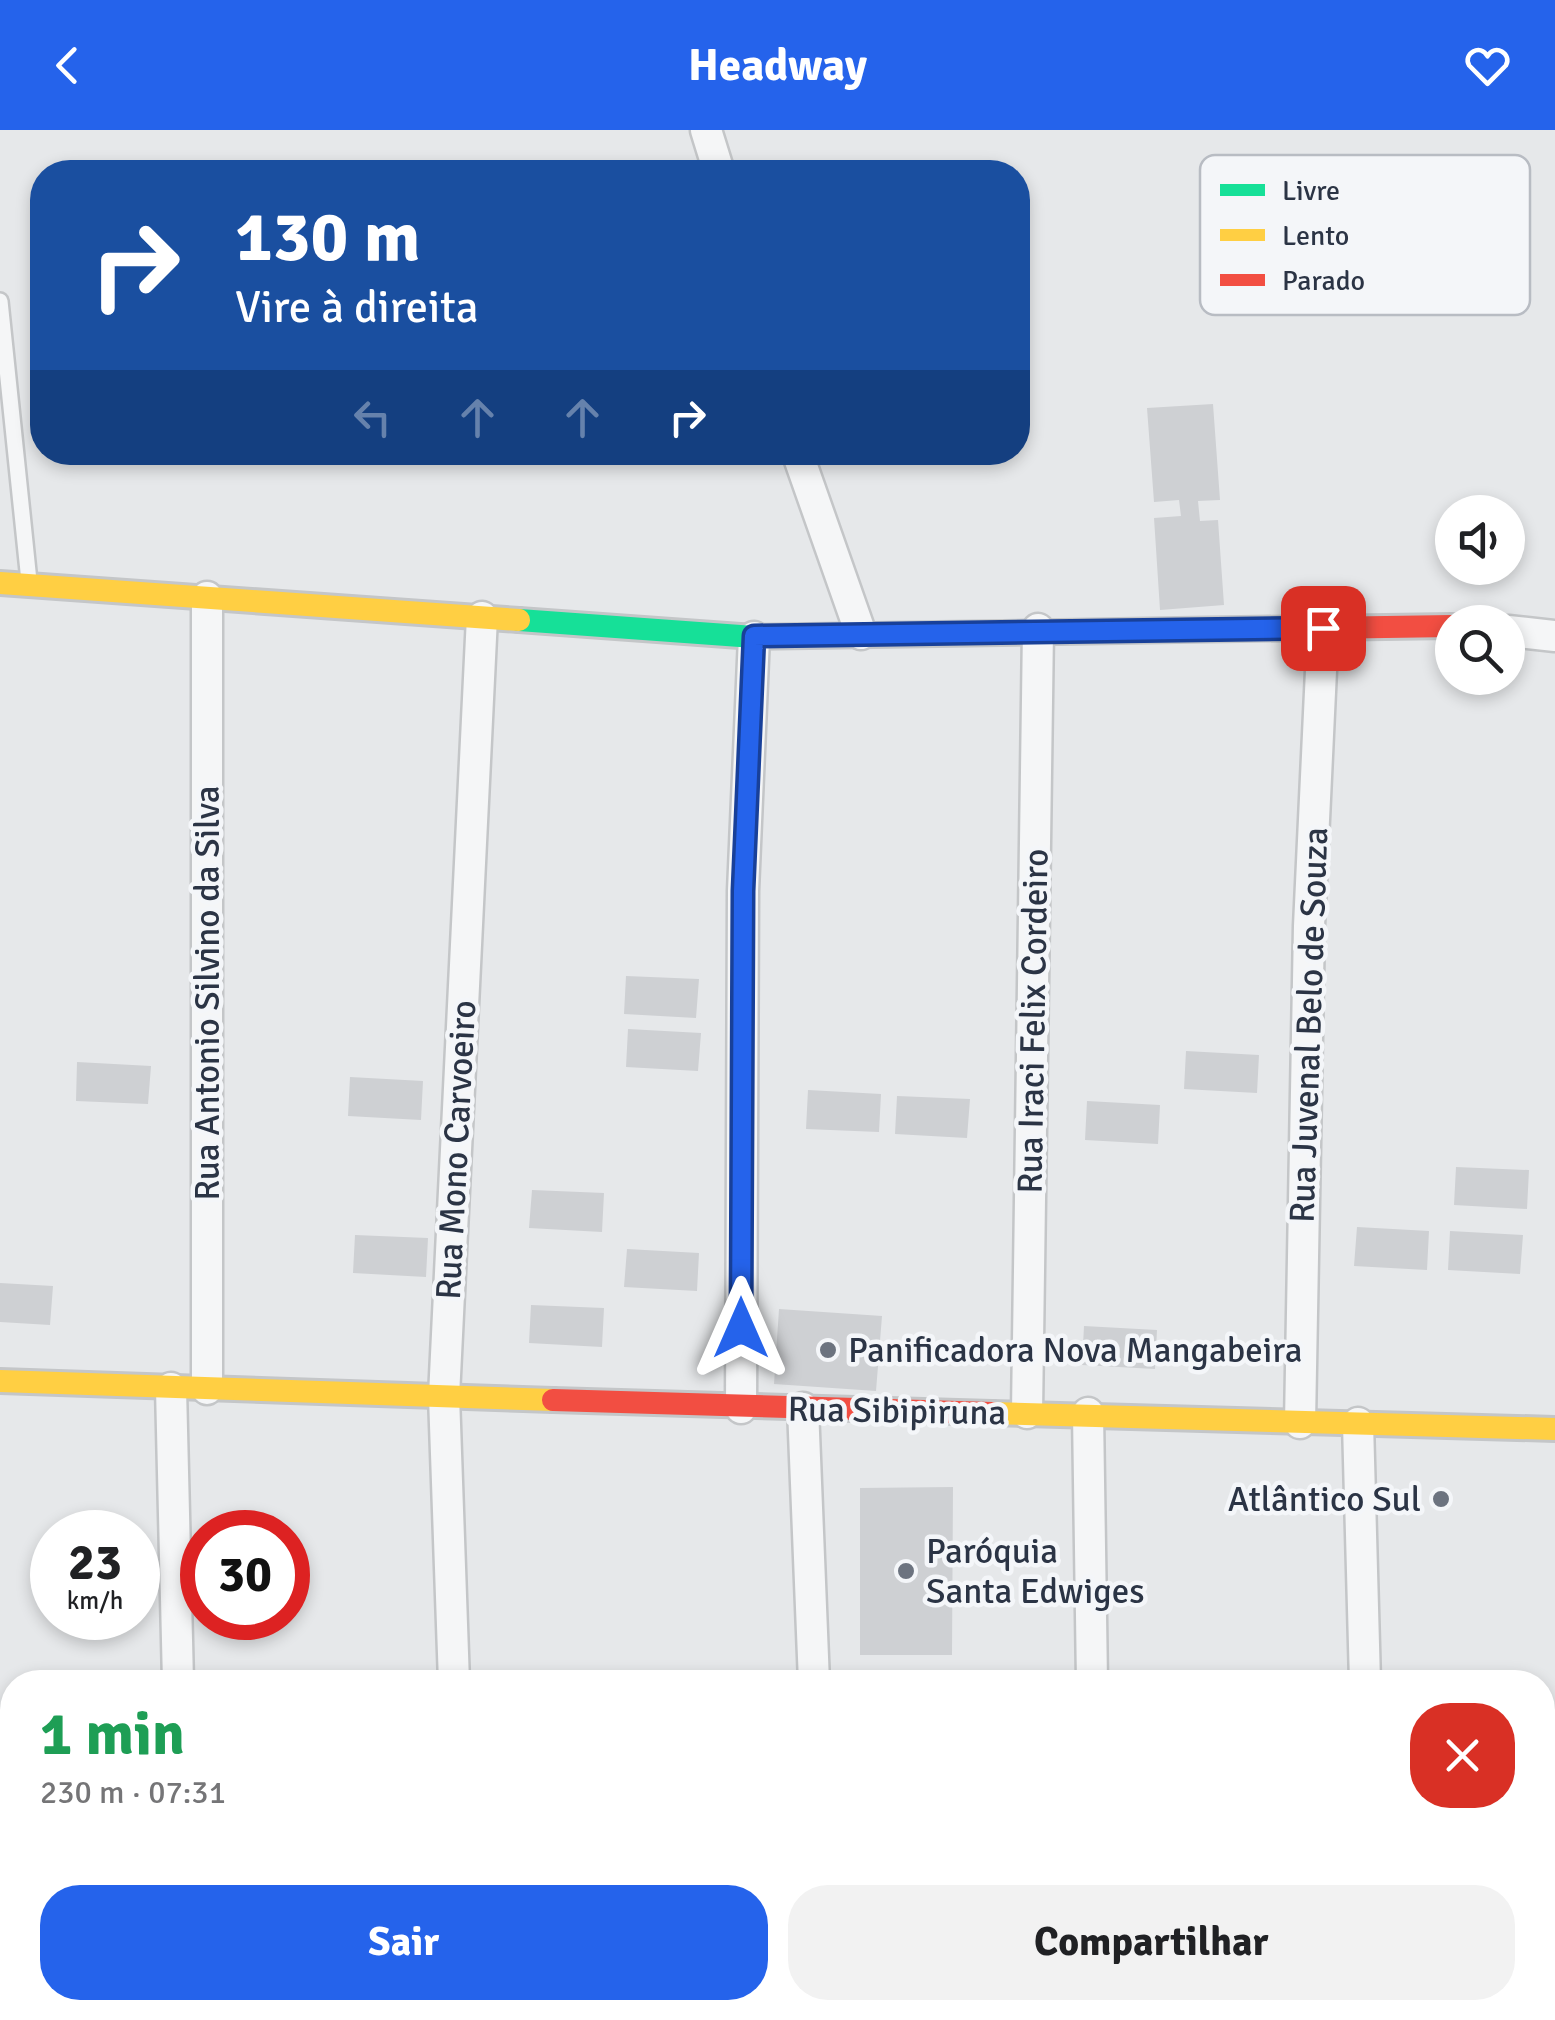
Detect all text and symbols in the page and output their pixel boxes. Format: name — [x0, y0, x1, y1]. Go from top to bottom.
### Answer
icon: back — [40, 38, 95, 93]
text: Headway — [688, 38, 867, 93]
icon: heart — [1460, 38, 1515, 93]
legend — [1200, 155, 1530, 315]
text: Livre — [1282, 174, 1340, 208]
text: 130 m — [235, 194, 420, 280]
icon: right — [70, 200, 200, 330]
text: Lento — [1282, 219, 1349, 253]
text: Parado — [1282, 264, 1365, 298]
text: Vire à direita — [235, 280, 479, 335]
icon: left — [345, 390, 400, 445]
icon: ahead — [450, 390, 505, 445]
icon: ahead — [555, 390, 610, 445]
icon: right — [660, 390, 715, 445]
map controls — [1435, 495, 1525, 695]
button: sound — [1435, 495, 1525, 585]
pin — [1281, 586, 1366, 671]
icon: arrive — [1296, 601, 1351, 656]
button: search — [1435, 605, 1525, 695]
street label: Rua Antonio Silvino da Silva — [186, 785, 229, 1201]
street label: Rua Juvenal Belo de Souza — [1281, 826, 1337, 1224]
street label: Rua Iraci Felix Cordeiro — [1008, 848, 1058, 1194]
street label: Rua Mono Carvoeiro — [427, 999, 485, 1301]
position arrow — [689, 1276, 793, 1380]
place label: Panificadora Nova Mangabeira — [848, 1329, 1303, 1372]
marker: Panificadora Nova Mangabeira — [817, 1339, 839, 1361]
street label: Rua Sibipiruna — [787, 1388, 1007, 1434]
place label: Atlântico Sul — [1228, 1478, 1421, 1521]
marker: Atlântico Sul — [1430, 1488, 1452, 1510]
speed limit sign: 30 — [180, 1510, 310, 1640]
place label: Paróquia Santa Edwiges — [926, 1530, 1144, 1613]
text: 23 — [68, 1532, 122, 1594]
marker: Paróquia Santa Edwiges — [895, 1560, 917, 1582]
text: km/h — [67, 1585, 123, 1616]
text: 1 min — [40, 1698, 185, 1772]
button: close — [1410, 1703, 1515, 1808]
text: 230 m · 07:31 — [40, 1773, 226, 1812]
button: Sair — [40, 1885, 768, 2000]
button: Compartilhar — [788, 1885, 1515, 2000]

